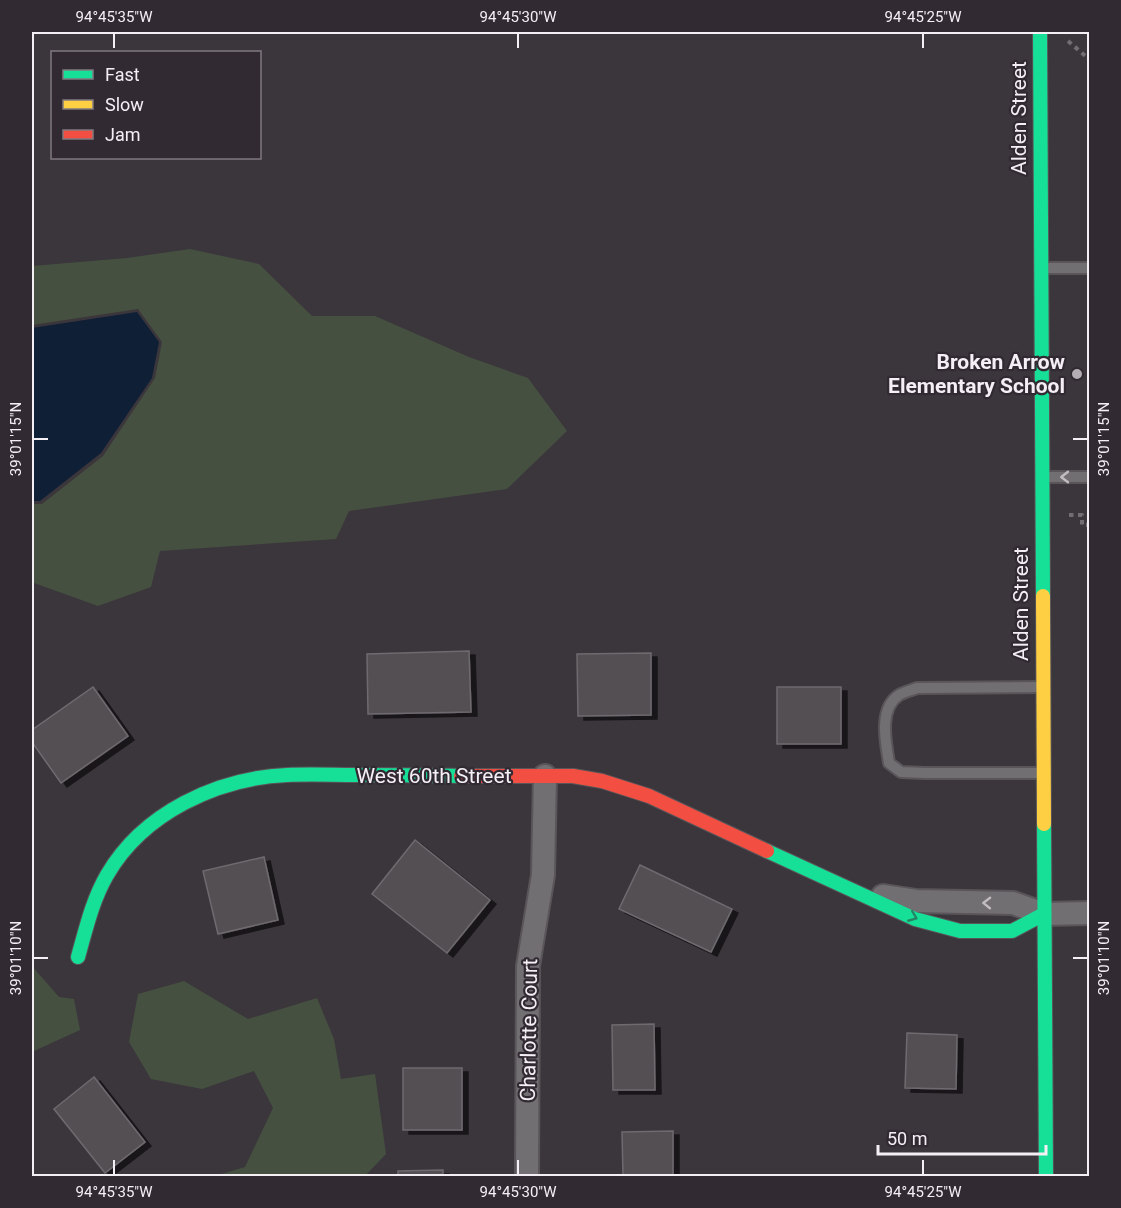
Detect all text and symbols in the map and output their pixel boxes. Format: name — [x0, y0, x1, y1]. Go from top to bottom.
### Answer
text: 94°45'35"W — [76, 8, 152, 26]
text: 94°45'30"W — [480, 8, 556, 26]
text: 94°45'25"W — [885, 8, 961, 26]
legend — [51, 51, 261, 159]
street label: Alden Street — [1007, 61, 1031, 175]
text: Fast — [105, 64, 140, 85]
text: Slow — [105, 94, 144, 115]
text: Jam — [105, 124, 141, 145]
place label: Broken Arrow Elementary School — [888, 350, 1066, 398]
marker: Broken Arrow Elementary School — [1070, 367, 1084, 381]
text: 39°01'15"N — [7, 402, 25, 476]
text: 39°01'15"N — [1095, 402, 1113, 476]
one-way arrow — [1061, 471, 1070, 483]
street label: Alden Street — [1009, 547, 1033, 661]
street label: West 60th Street — [356, 764, 512, 788]
one-way arrow — [983, 896, 992, 909]
one-way arrow — [907, 910, 918, 922]
text: 39°01'10"N — [7, 921, 25, 995]
text: 39°01'10"N — [1095, 921, 1113, 995]
street label: Charlotte Court — [516, 958, 542, 1102]
scale bar — [878, 1118, 1046, 1156]
text: 50 m — [887, 1128, 927, 1149]
text: 94°45'35"W — [76, 1183, 152, 1201]
text: 94°45'30"W — [480, 1183, 556, 1201]
text: 94°45'25"W — [885, 1183, 961, 1201]

